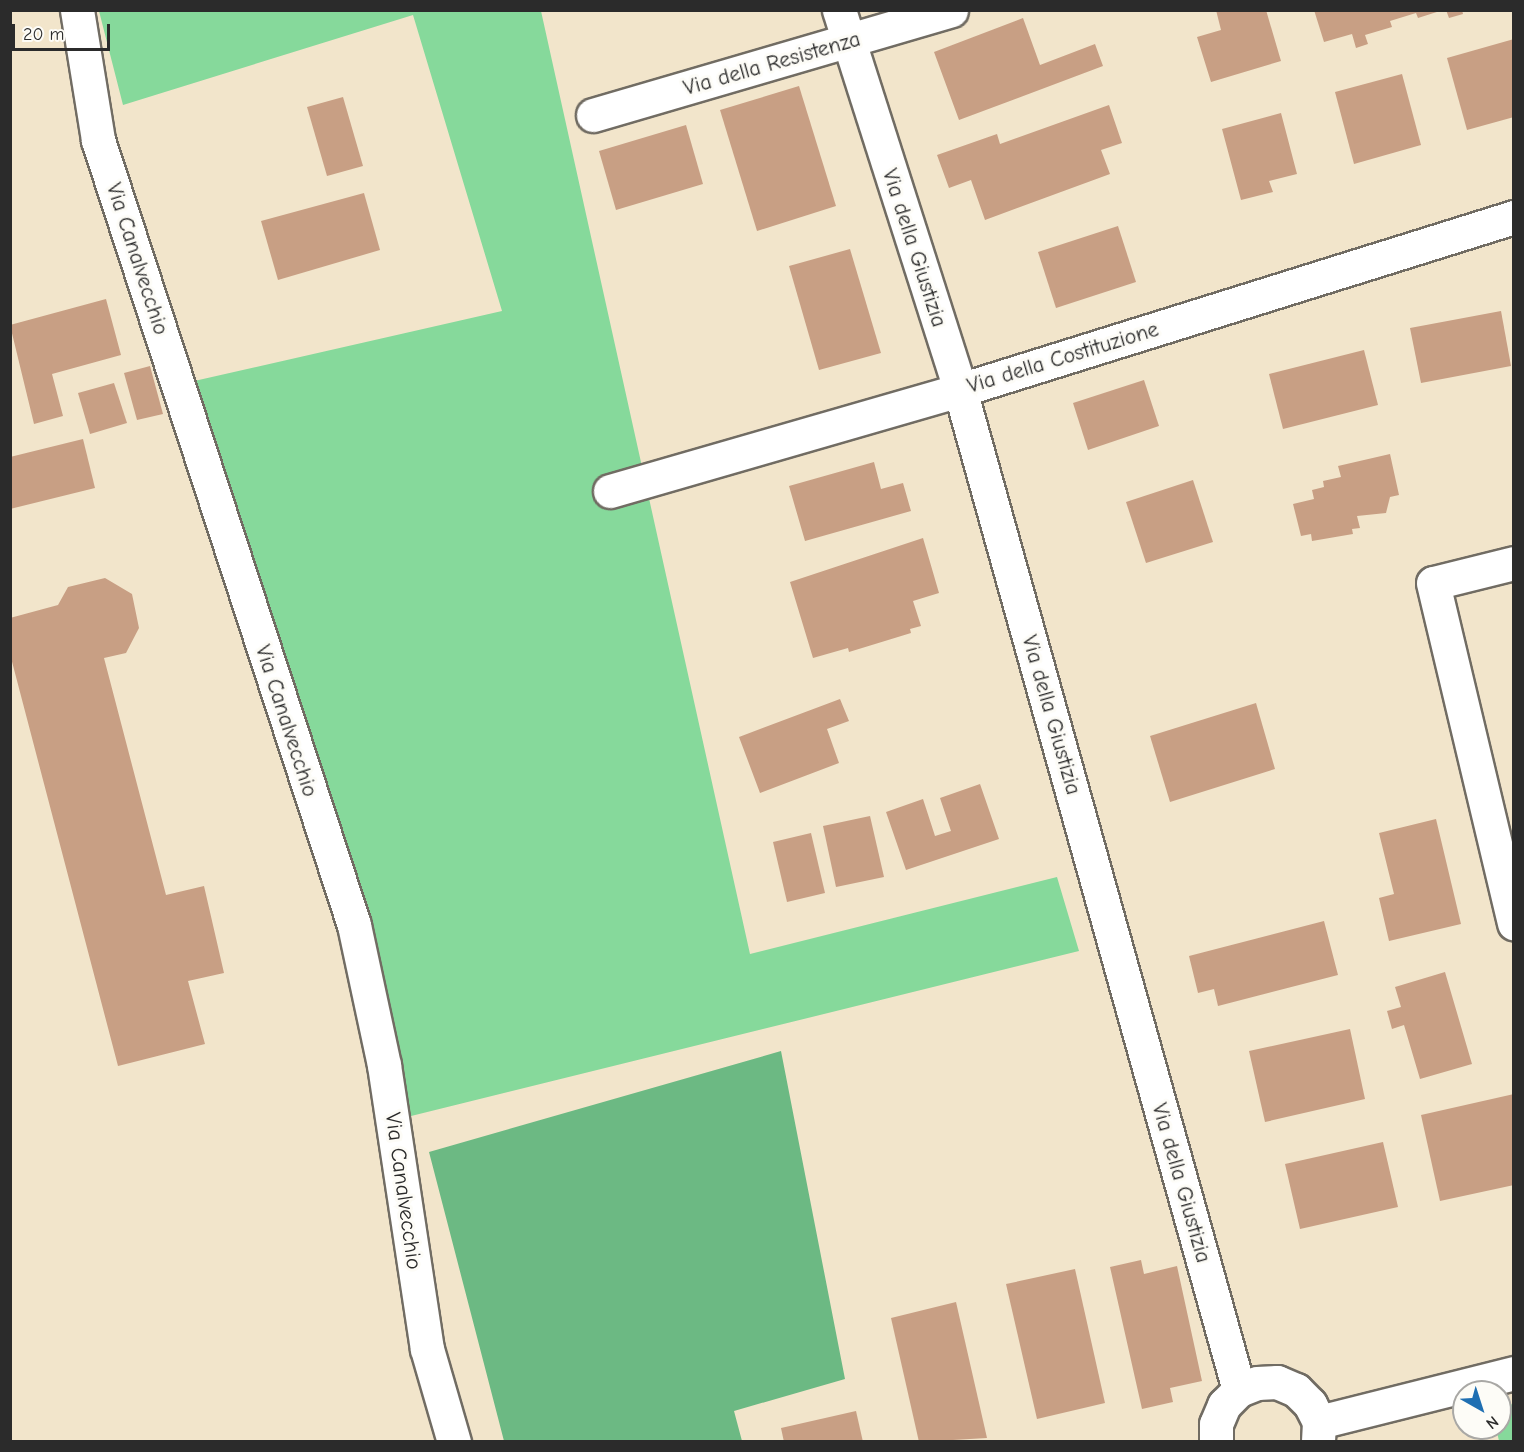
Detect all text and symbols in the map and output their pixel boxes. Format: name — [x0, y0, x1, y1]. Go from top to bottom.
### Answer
scale bar — [15, 12, 112, 50]
text: 20 m — [23, 24, 64, 45]
street label: Via della Resistenza — [680, 26, 864, 102]
street label: Via della Giustizia — [876, 166, 952, 330]
street label: Via Canalvecchio — [100, 180, 174, 338]
street label: Via della Costituzione — [964, 316, 1162, 400]
street label: Via della Giustizia — [1016, 632, 1086, 798]
street label: Via Canalvecchio — [249, 642, 323, 800]
street label: Via della Giustizia — [1146, 1100, 1216, 1266]
street label: Via Canalvecchio — [379, 1111, 427, 1271]
north arrow — [1452, 1380, 1512, 1440]
text: N — [1482, 1412, 1502, 1433]

